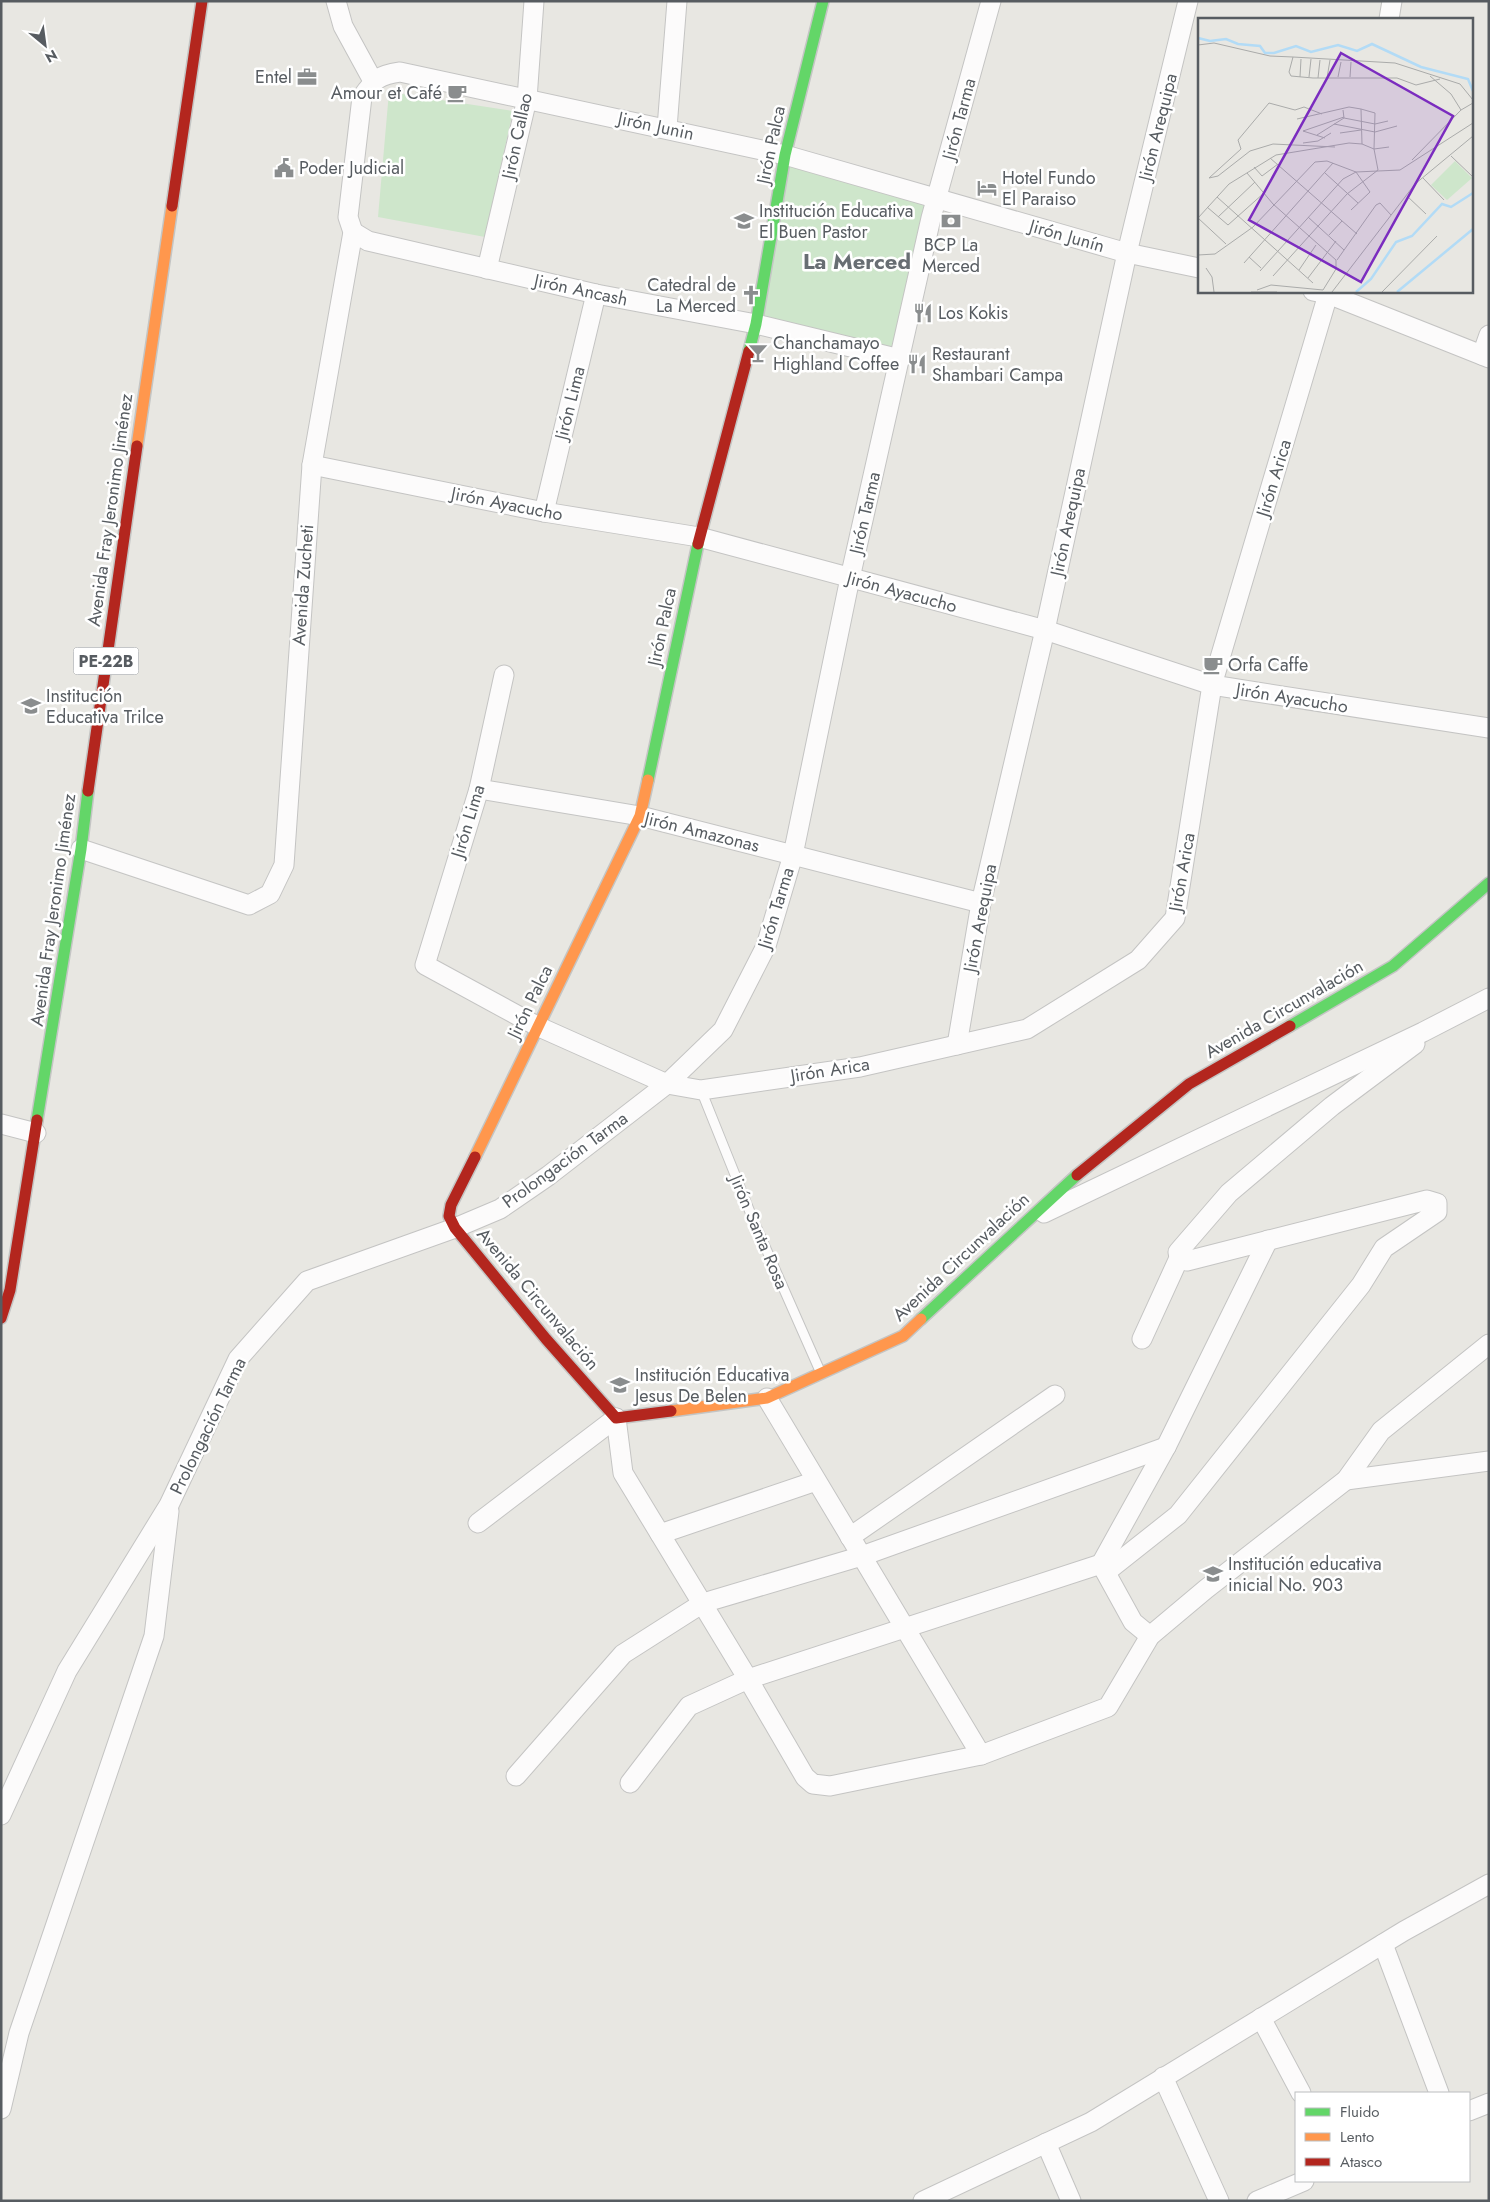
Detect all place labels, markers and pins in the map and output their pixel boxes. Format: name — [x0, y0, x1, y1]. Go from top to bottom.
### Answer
place label: Entel — [255, 64, 292, 90]
office icon: Entel — [296, 66, 318, 88]
place label: Amour et Café — [331, 80, 442, 106]
cafe icon: Amour et Café — [446, 82, 468, 104]
place label: Poder Judicial — [299, 155, 404, 181]
public building icon: Poder Judicial — [273, 157, 295, 179]
place label: Hotel Fundo El Paraiso — [1002, 165, 1096, 212]
hotel icon: Hotel Fundo El Paraiso — [976, 177, 998, 199]
place label: Institución Educativa El Buen Pastor — [759, 198, 913, 245]
school or university icon: Institución Educativa El Buen Pastor — [733, 210, 755, 232]
bank icon: BCP La Merced — [940, 210, 962, 232]
place label: BCP La Merced — [922, 232, 980, 279]
place label: Catedral de La Merced — [647, 272, 736, 319]
church icon: Catedral de La Merced — [740, 284, 762, 306]
place label: Los Kokis — [938, 300, 1008, 326]
restaurant icon: Los Kokis — [912, 302, 934, 324]
place label: Chanchamayo Highland Coffee — [773, 330, 899, 377]
place label: Restaurant Shambari Campa — [932, 341, 1063, 388]
bar icon: Chanchamayo Highland Coffee — [747, 342, 769, 364]
restaurant icon: Restaurant Shambari Campa — [906, 353, 928, 375]
place label: Orfa Caffe — [1228, 652, 1308, 678]
cafe icon: Orfa Caffe — [1202, 654, 1224, 676]
place label: Institución Educativa Trilce — [46, 683, 164, 730]
school or university icon: Institución Educativa Trilce — [20, 695, 42, 717]
place label: Institución Educativa Jesus De Belen — [633, 1362, 789, 1409]
school or university icon: Institución Educativa Jesus De Belen — [609, 1374, 631, 1396]
place label: Institución educativa inicial No. 903 — [1228, 1551, 1382, 1598]
school or university icon: Institución educativa inicial No. 903 — [1202, 1563, 1224, 1585]

